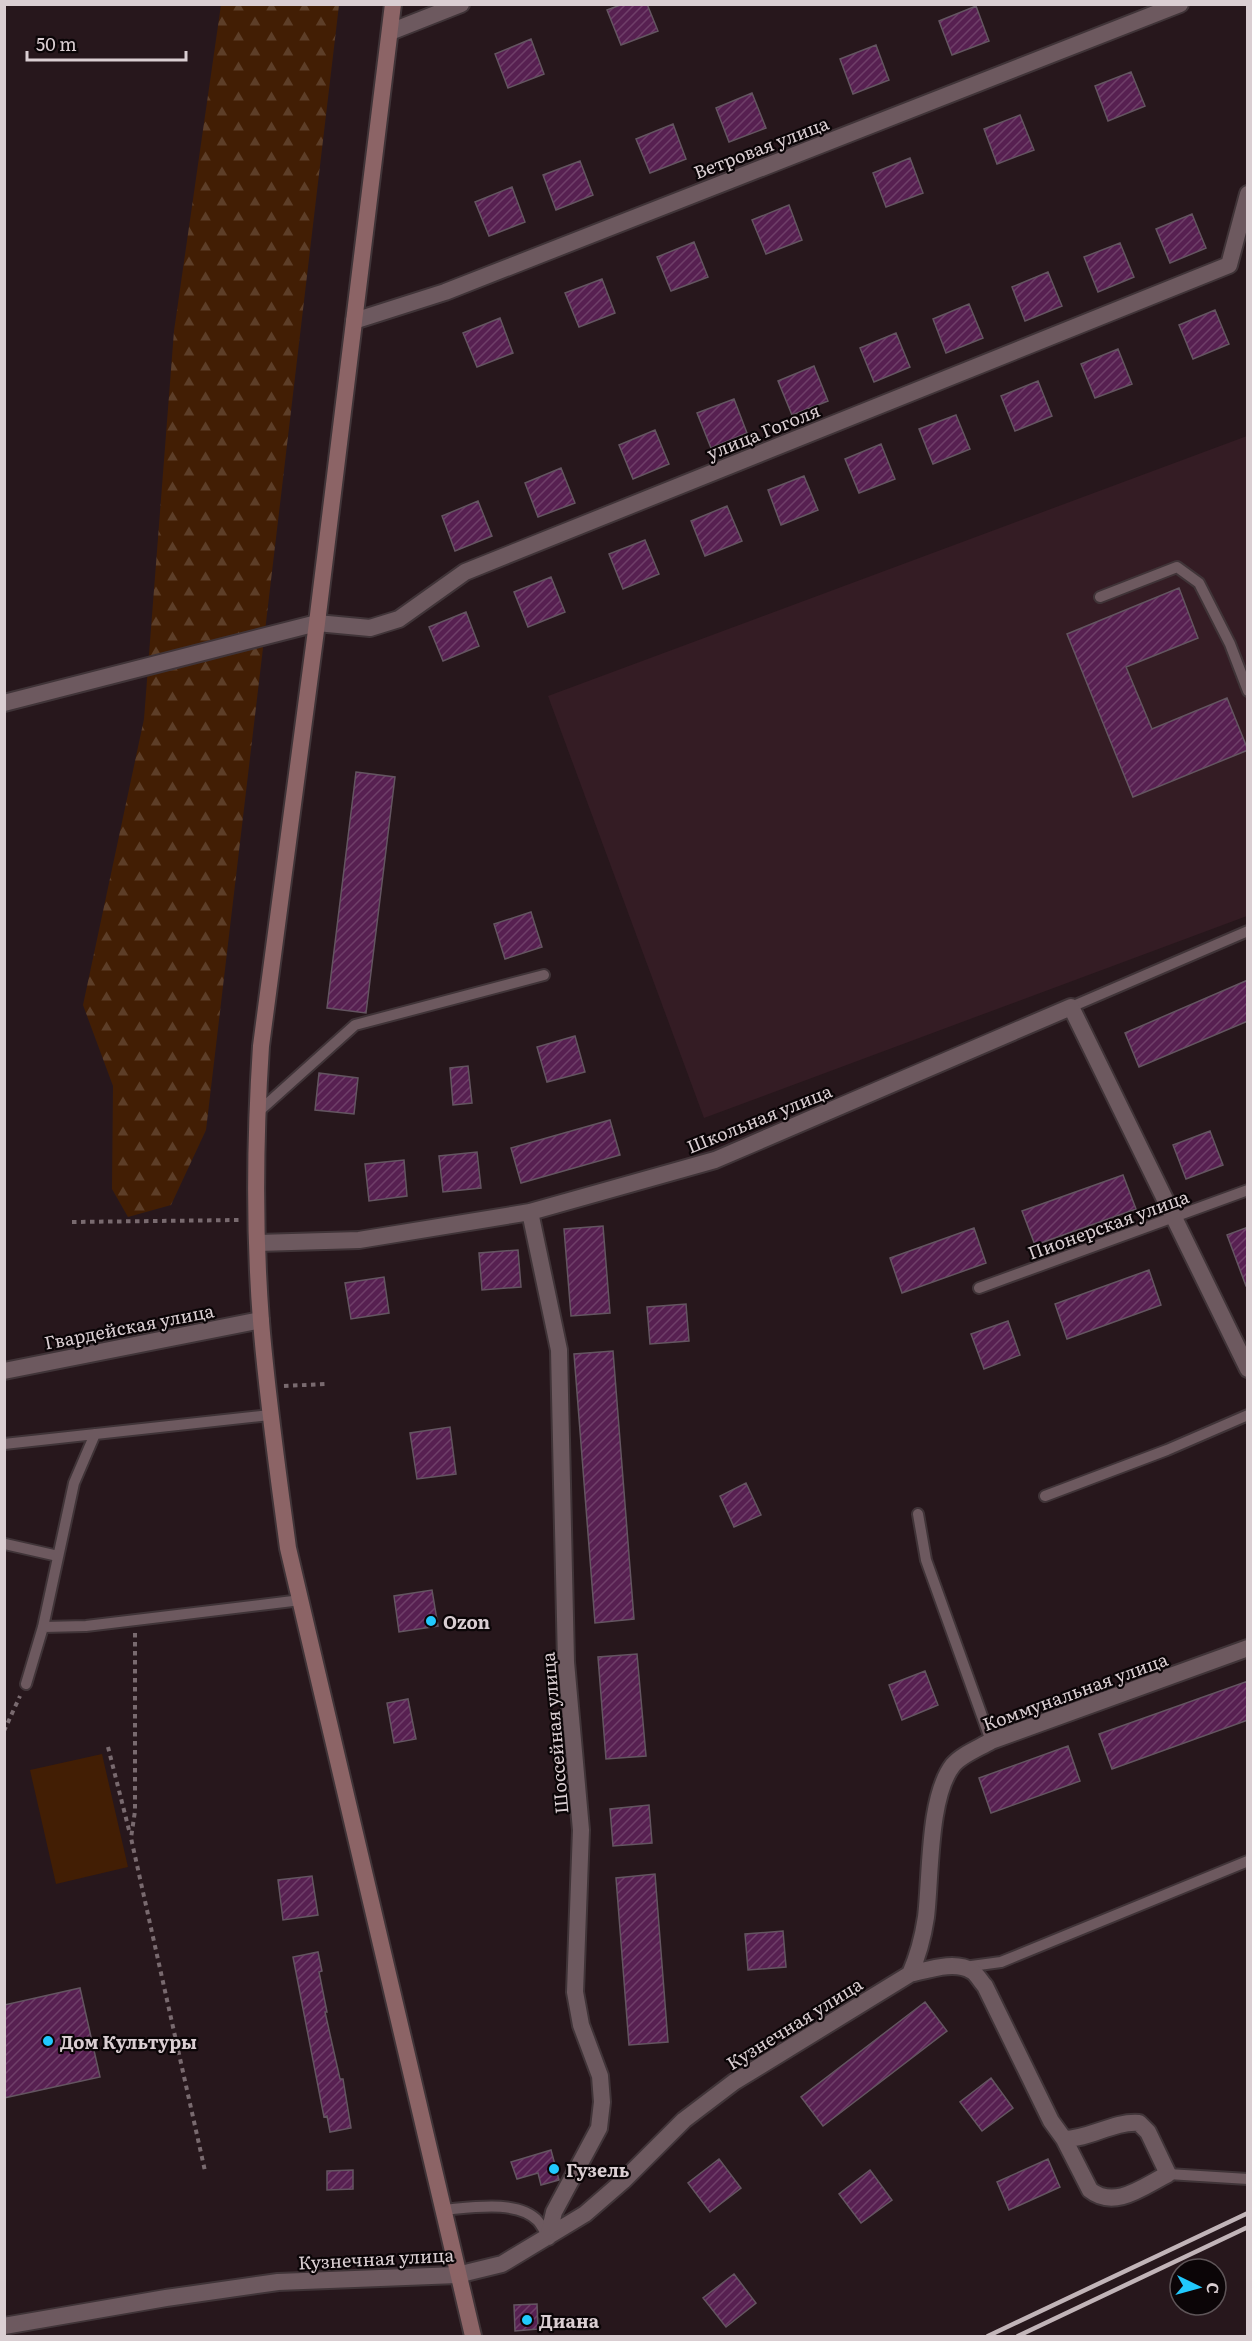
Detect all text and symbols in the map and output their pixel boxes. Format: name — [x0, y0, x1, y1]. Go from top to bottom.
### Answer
scale bar — [27, 24, 186, 62]
text: 50 m — [36, 30, 77, 57]
street label: Ветровая улица — [689, 109, 833, 185]
street label: улица Гоголя — [702, 396, 824, 466]
street label: Школьная улица — [682, 1076, 836, 1159]
street label: Пионерская улица — [1024, 1182, 1193, 1266]
street label: Гвардейская улица — [42, 1296, 217, 1356]
place label: Ozon — [443, 1608, 490, 1635]
marker: Ozon — [424, 1614, 438, 1628]
street label: Коммунальная улица — [979, 1645, 1172, 1737]
street label: Шоссейная улица — [533, 1651, 575, 1815]
street label: Кузнечная улица — [721, 1970, 868, 2076]
place label: Дом Культуры — [60, 2028, 197, 2055]
marker: Дом Культуры — [41, 2034, 55, 2048]
place label: Гузель — [566, 2156, 630, 2183]
marker: Гузель — [547, 2162, 561, 2176]
street label: Кузнечная улица — [297, 2240, 455, 2276]
north arrow — [1168, 2257, 1228, 2317]
text: С — [1201, 2282, 1226, 2295]
place label: Диана — [539, 2307, 600, 2334]
marker: Диана — [520, 2313, 534, 2327]

